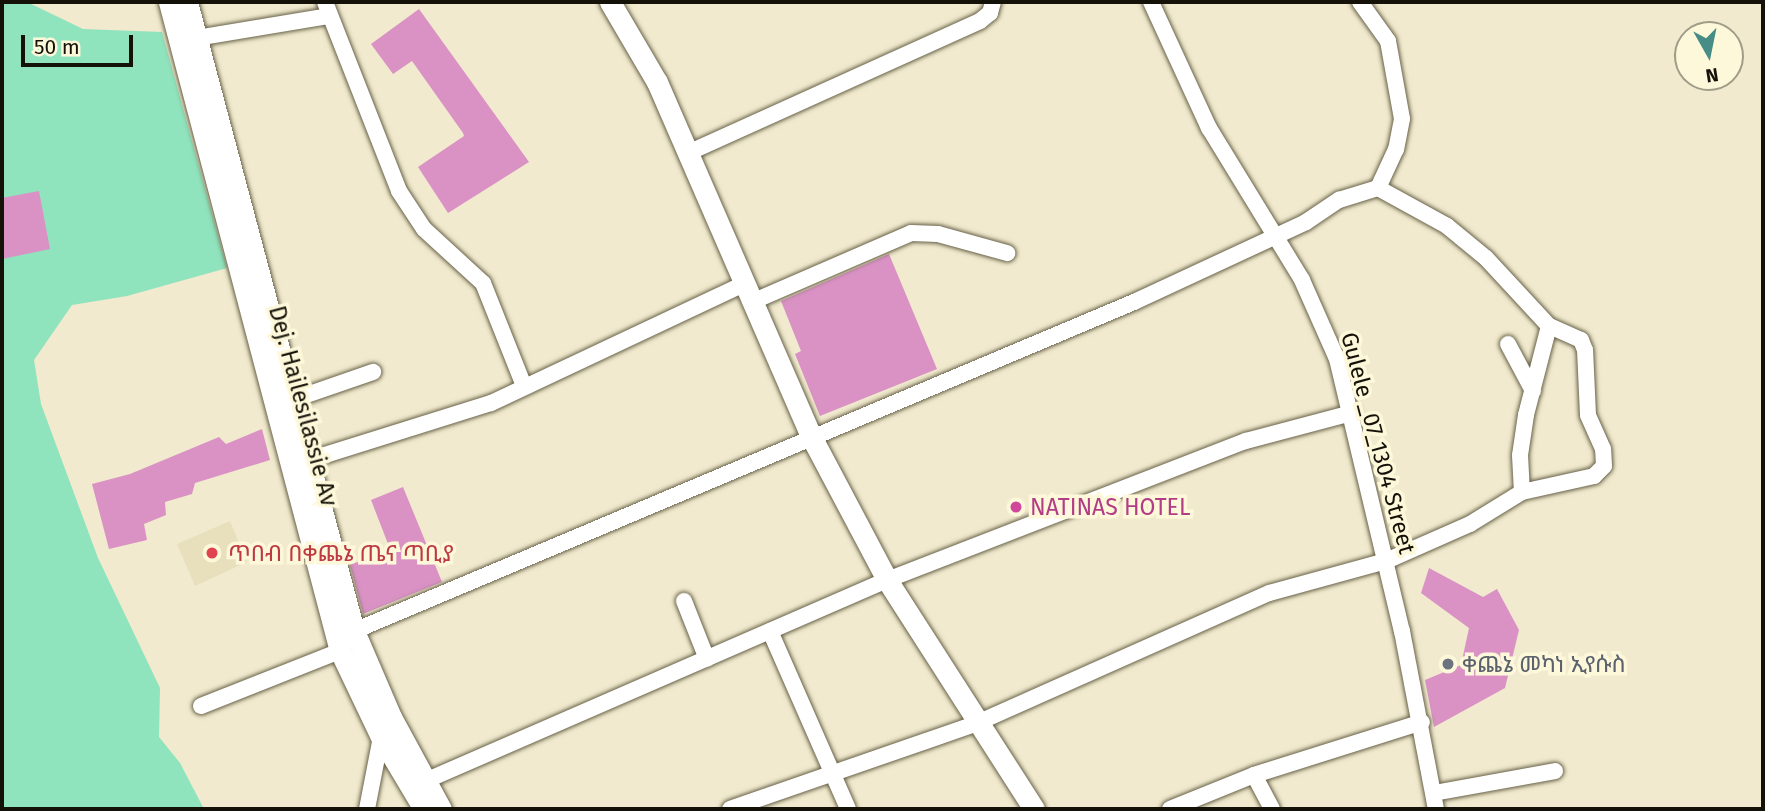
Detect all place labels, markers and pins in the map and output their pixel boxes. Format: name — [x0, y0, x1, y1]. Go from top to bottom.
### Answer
place label: NATINAS HOTEL — [1030, 493, 1190, 521]
marker: NATINAS HOTEL — [1008, 499, 1024, 515]
place label: ጥበብ በቀጨኔ ጤና ጣቢያ — [228, 539, 454, 567]
marker: ጥበብ በቀጨኔ ጤና ጣቢያ — [202, 543, 222, 563]
place label: ቀጨኔ መካነ ኢየሱስ — [1462, 650, 1626, 678]
marker: ቀጨኔ መካነ ኢየሱስ — [1440, 656, 1456, 672]

